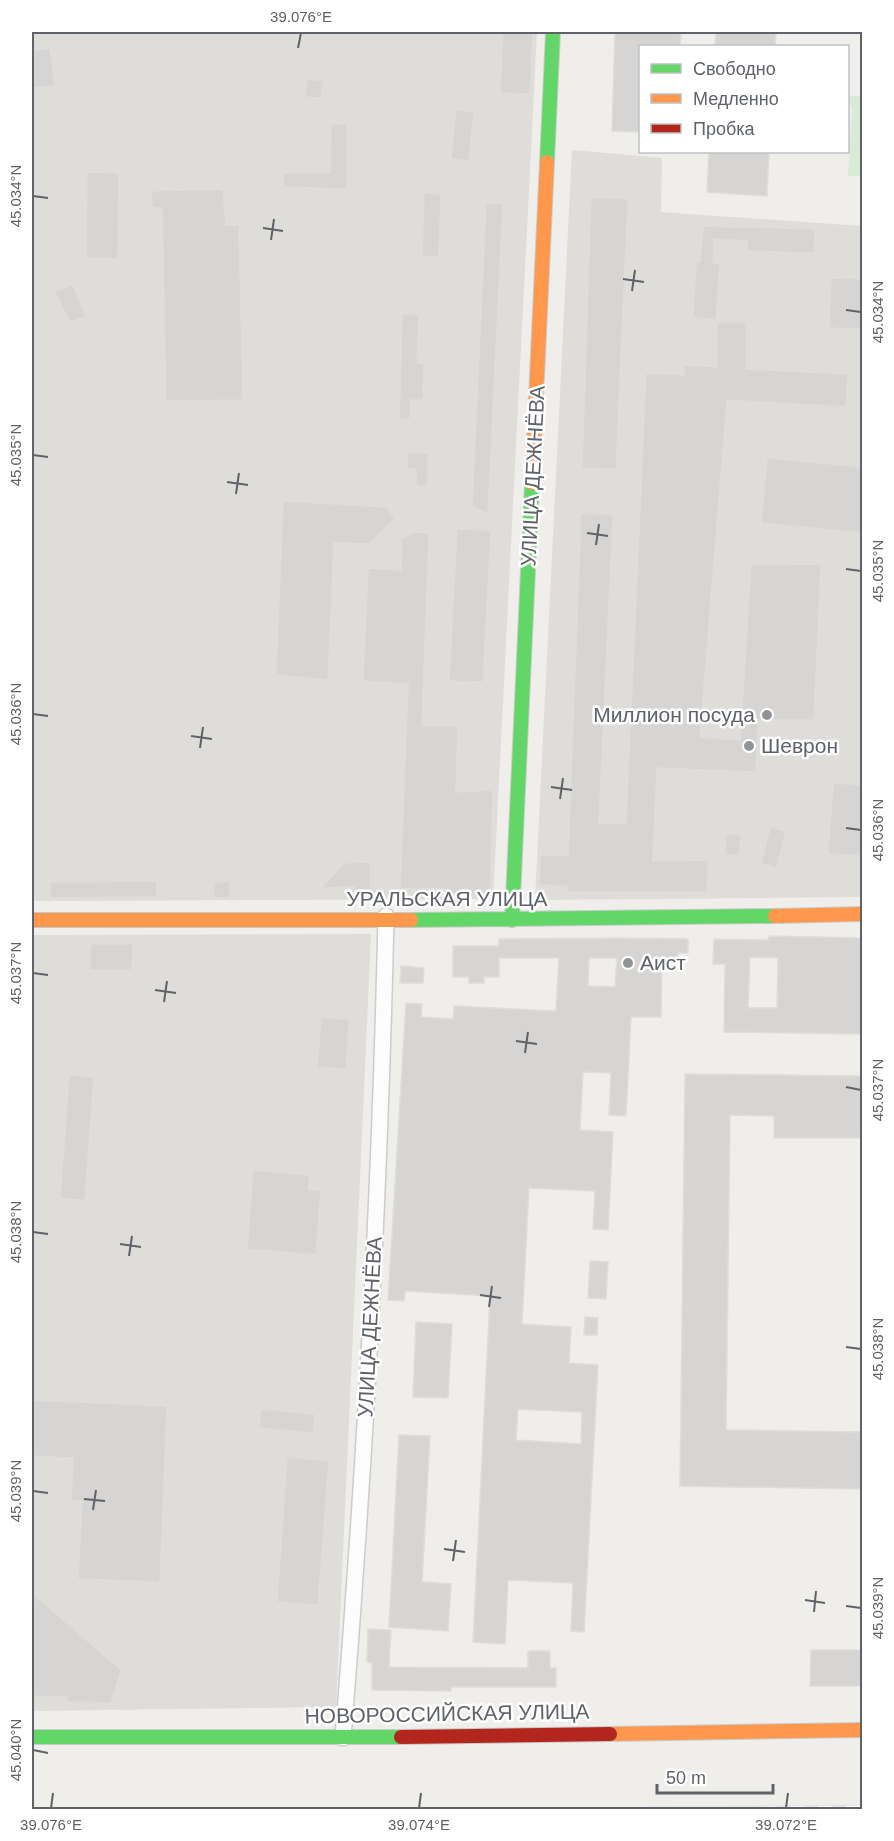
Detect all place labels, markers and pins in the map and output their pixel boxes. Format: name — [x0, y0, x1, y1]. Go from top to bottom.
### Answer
place label: Миллион посуда — [593, 703, 755, 726]
marker: Миллион посуда — [760, 708, 774, 722]
place label: Шеврон — [761, 734, 838, 757]
marker: Шеврон — [742, 739, 756, 753]
place label: Аист — [640, 951, 686, 974]
marker: Аист — [621, 956, 635, 970]

